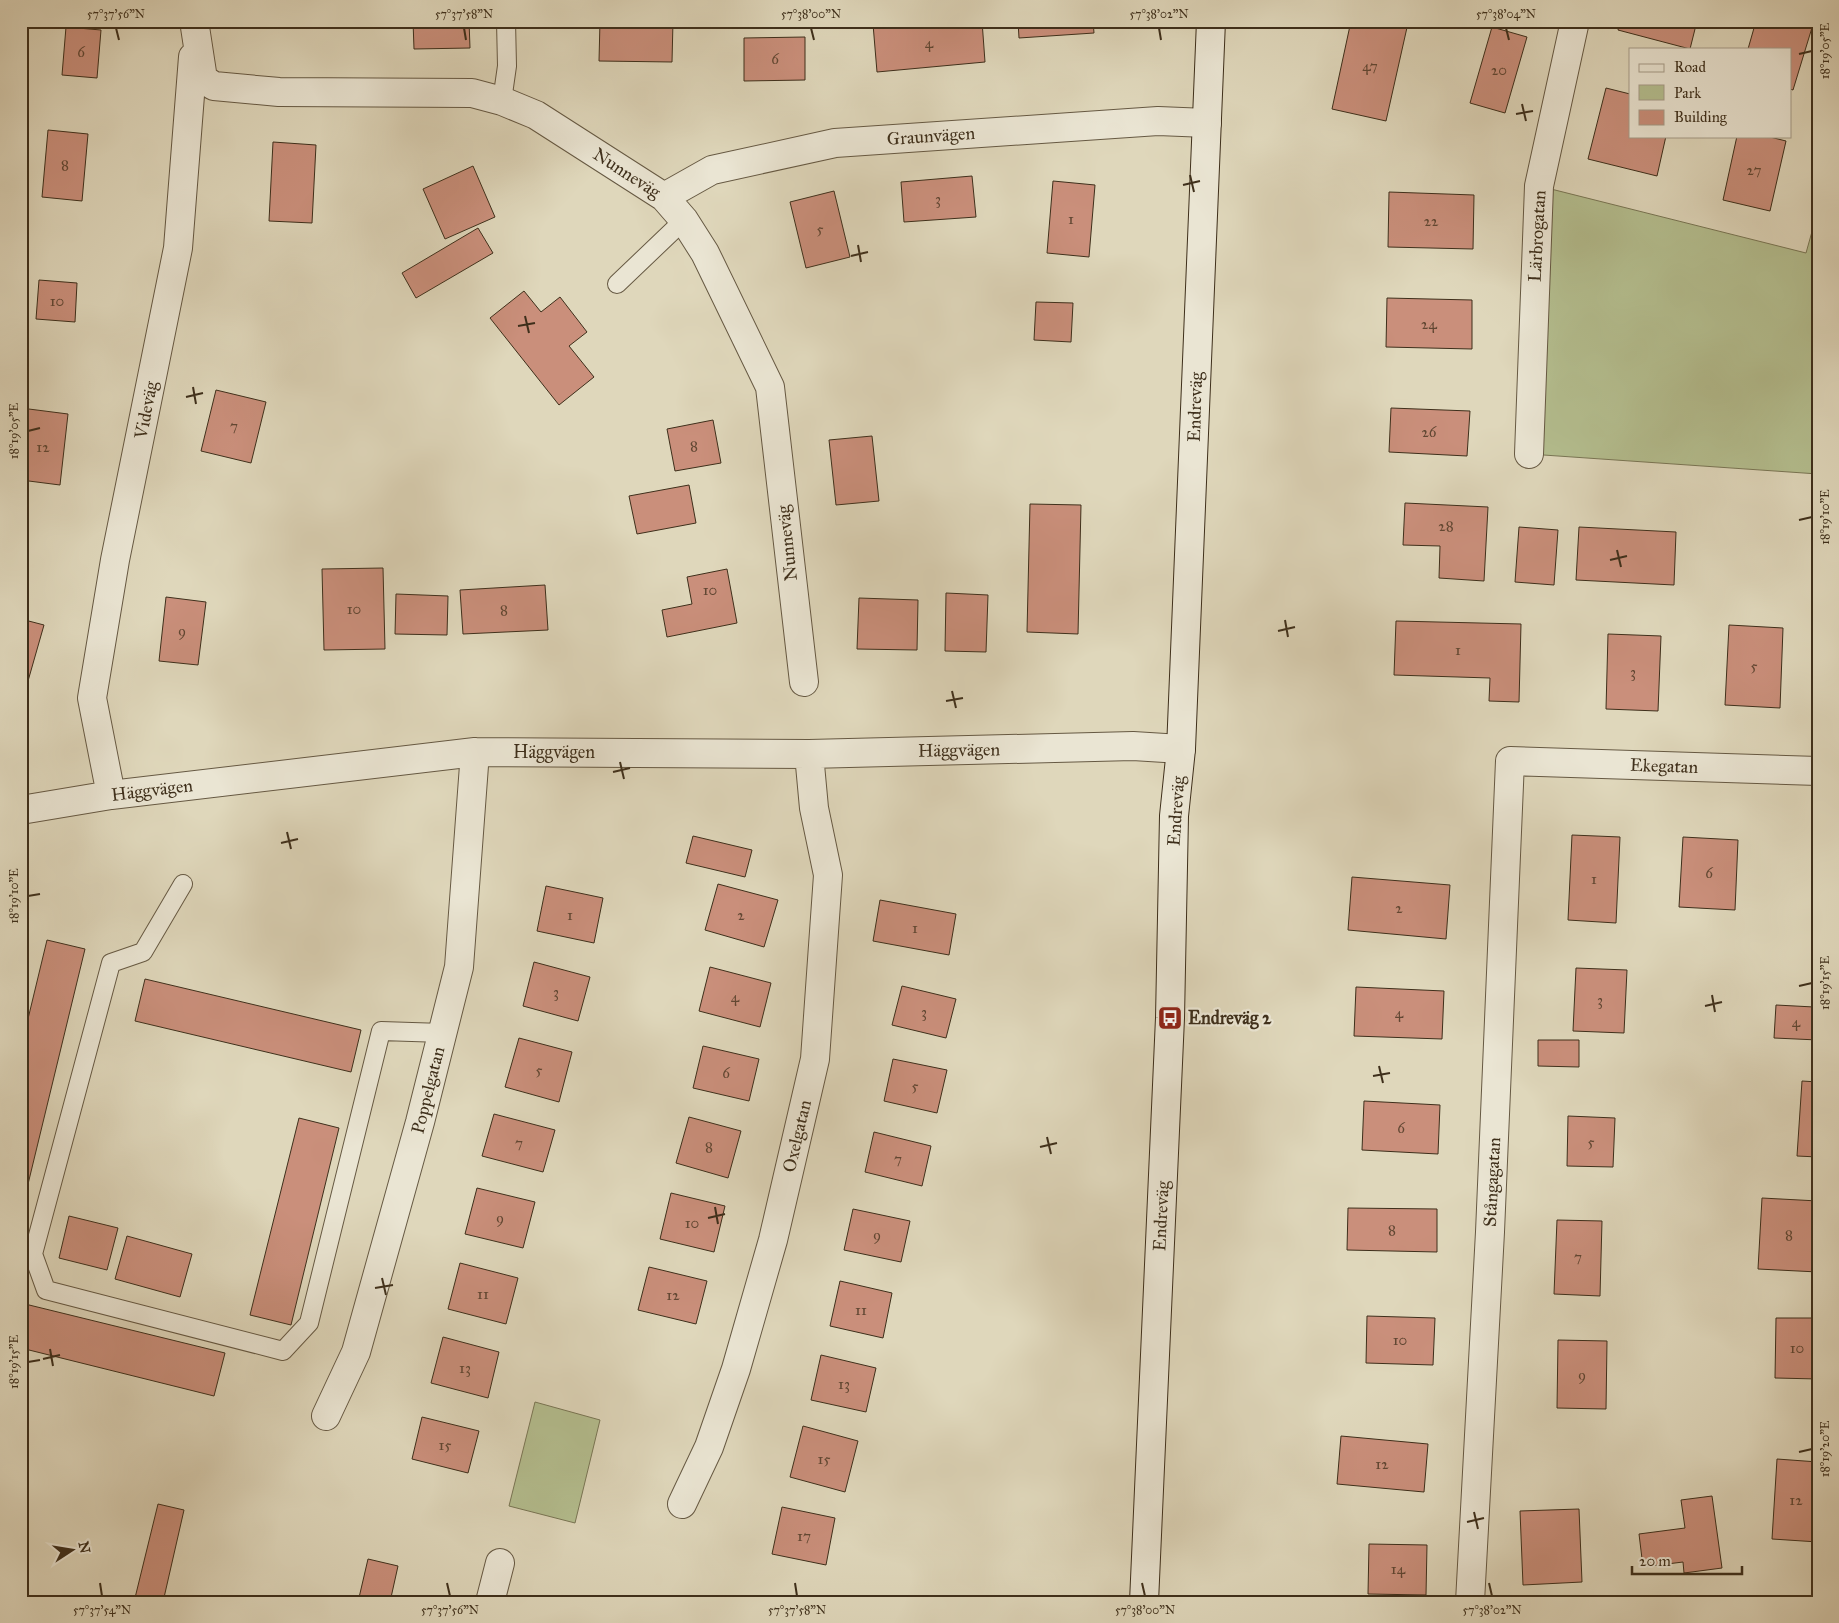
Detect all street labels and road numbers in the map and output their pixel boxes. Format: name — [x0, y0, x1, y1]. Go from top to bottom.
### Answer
street label: Graunvägen — [886, 122, 976, 151]
street label: Nunneväg — [589, 143, 665, 204]
street label: Lärbrogatan — [1524, 189, 1551, 283]
street label: Endreväg — [1183, 371, 1208, 443]
street label: Videväg — [129, 379, 163, 442]
street label: Nunneväg — [772, 503, 803, 582]
street label: Häggvägen — [918, 738, 1001, 763]
street label: Häggvägen — [513, 741, 595, 764]
street label: Ekegatan — [1629, 754, 1699, 779]
street label: Häggvägen — [110, 774, 194, 807]
street label: Endreväg — [1163, 775, 1190, 847]
street label: Poppelgatan — [407, 1044, 450, 1136]
street label: Oxelgatan — [778, 1097, 817, 1175]
street label: Stångagatan — [1479, 1136, 1506, 1227]
street label: Endreväg — [1148, 1180, 1175, 1252]

